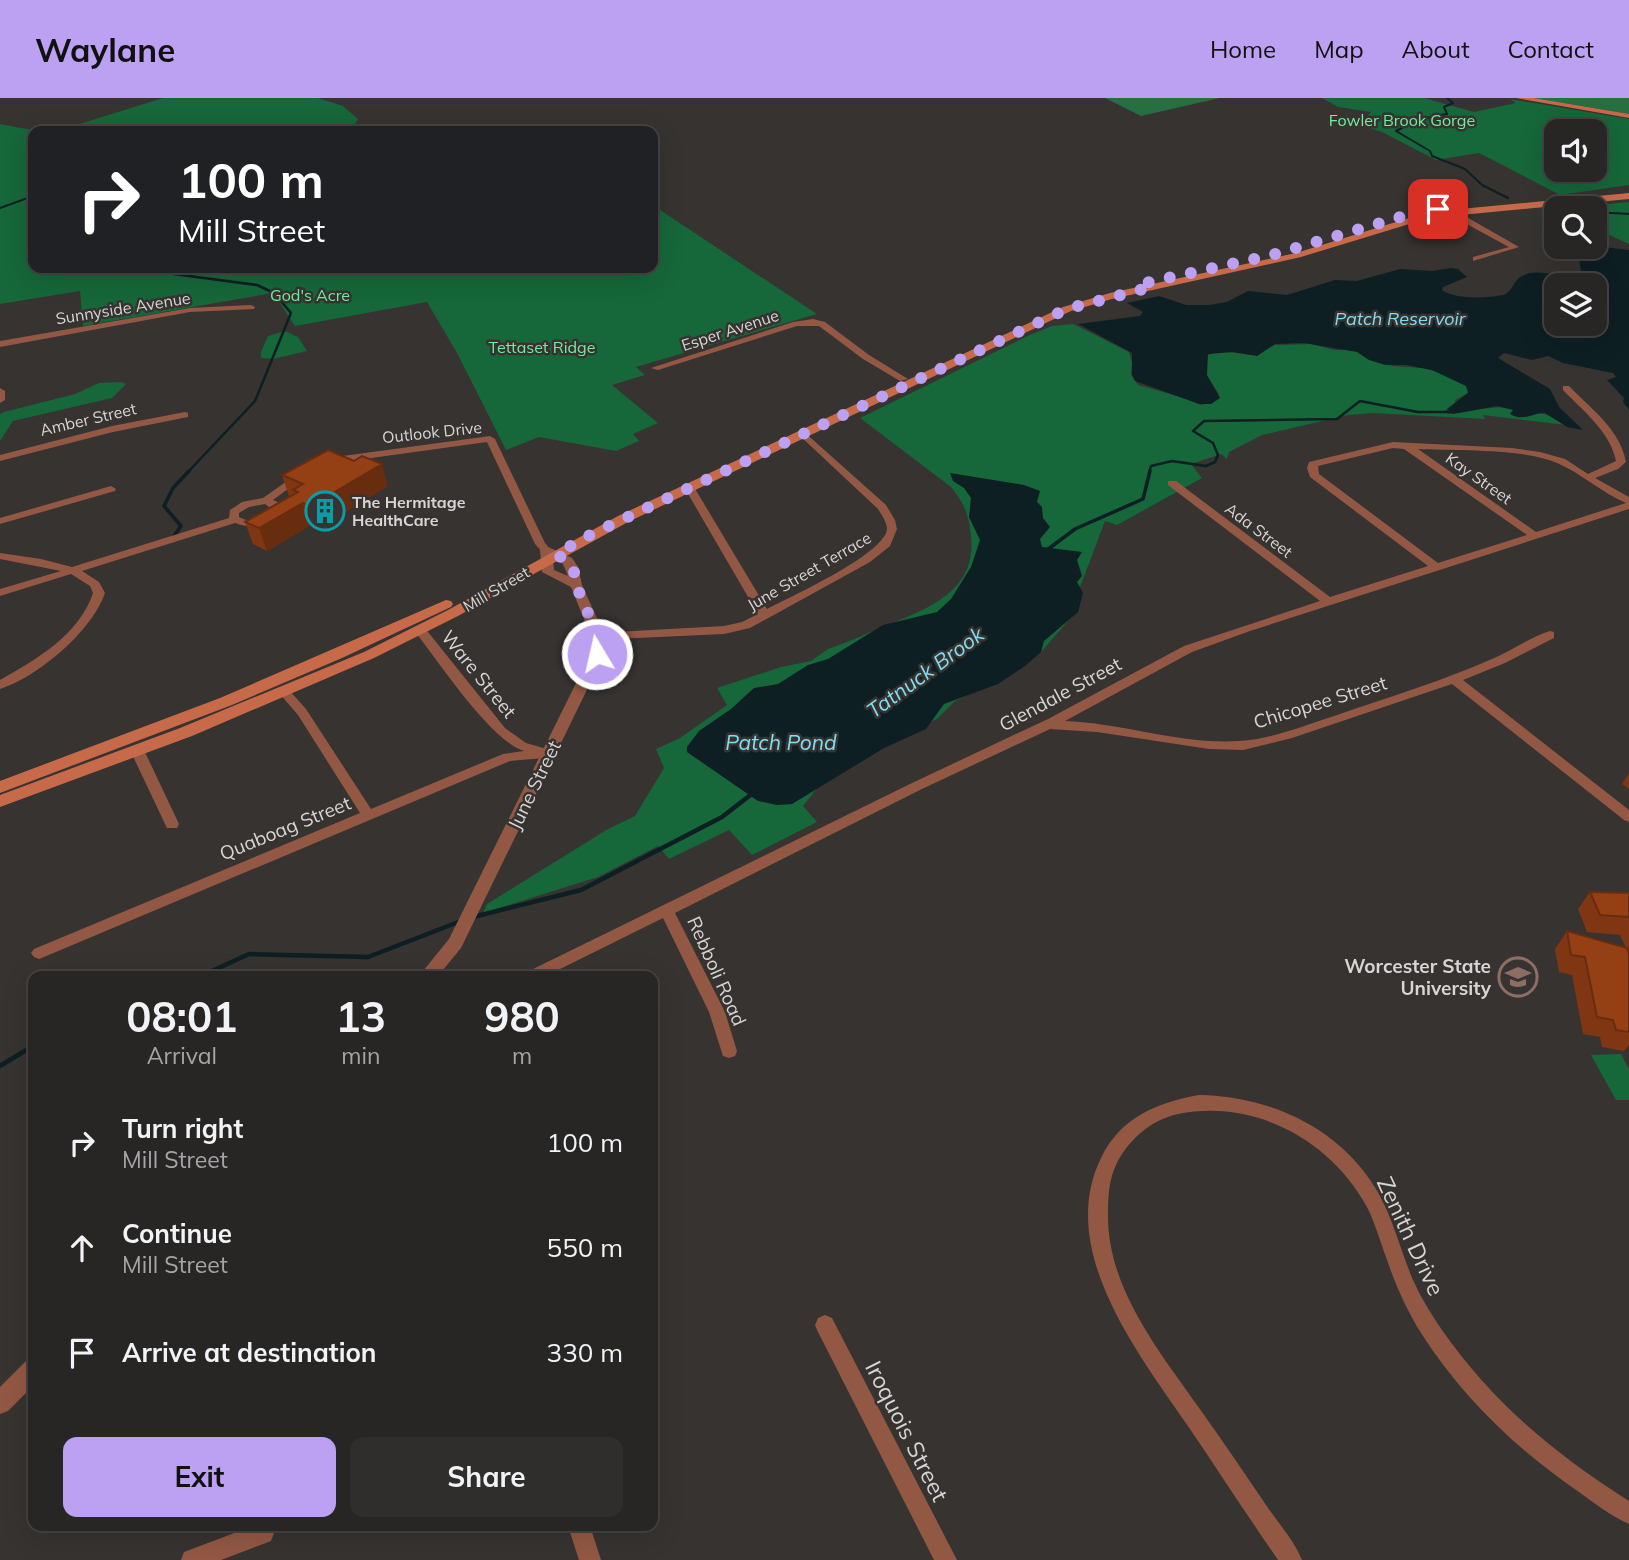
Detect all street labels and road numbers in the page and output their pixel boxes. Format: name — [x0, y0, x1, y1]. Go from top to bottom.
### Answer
street label: Sunnyside Avenue — [54, 287, 192, 329]
street label: Esper Avenue — [679, 305, 781, 355]
street label: Amber Street — [38, 398, 139, 440]
street label: Outlook Drive — [381, 417, 483, 447]
street label: Kay Street — [1442, 448, 1516, 508]
street label: Ada Street — [1221, 498, 1297, 562]
street label: June Street Terrace — [743, 527, 875, 615]
street label: Mill Street — [459, 562, 533, 616]
street label: Ware Street — [436, 625, 522, 723]
street label: Glendale Street — [995, 652, 1126, 736]
street label: Chicopee Street — [1250, 670, 1390, 734]
street label: June Street — [502, 736, 566, 833]
street label: Quaboag Street — [216, 791, 355, 865]
street label: Rebboli Road — [682, 912, 752, 1030]
street label: Zenith Drive — [1371, 1172, 1451, 1300]
street label: Iroquois Street — [859, 1356, 955, 1506]

